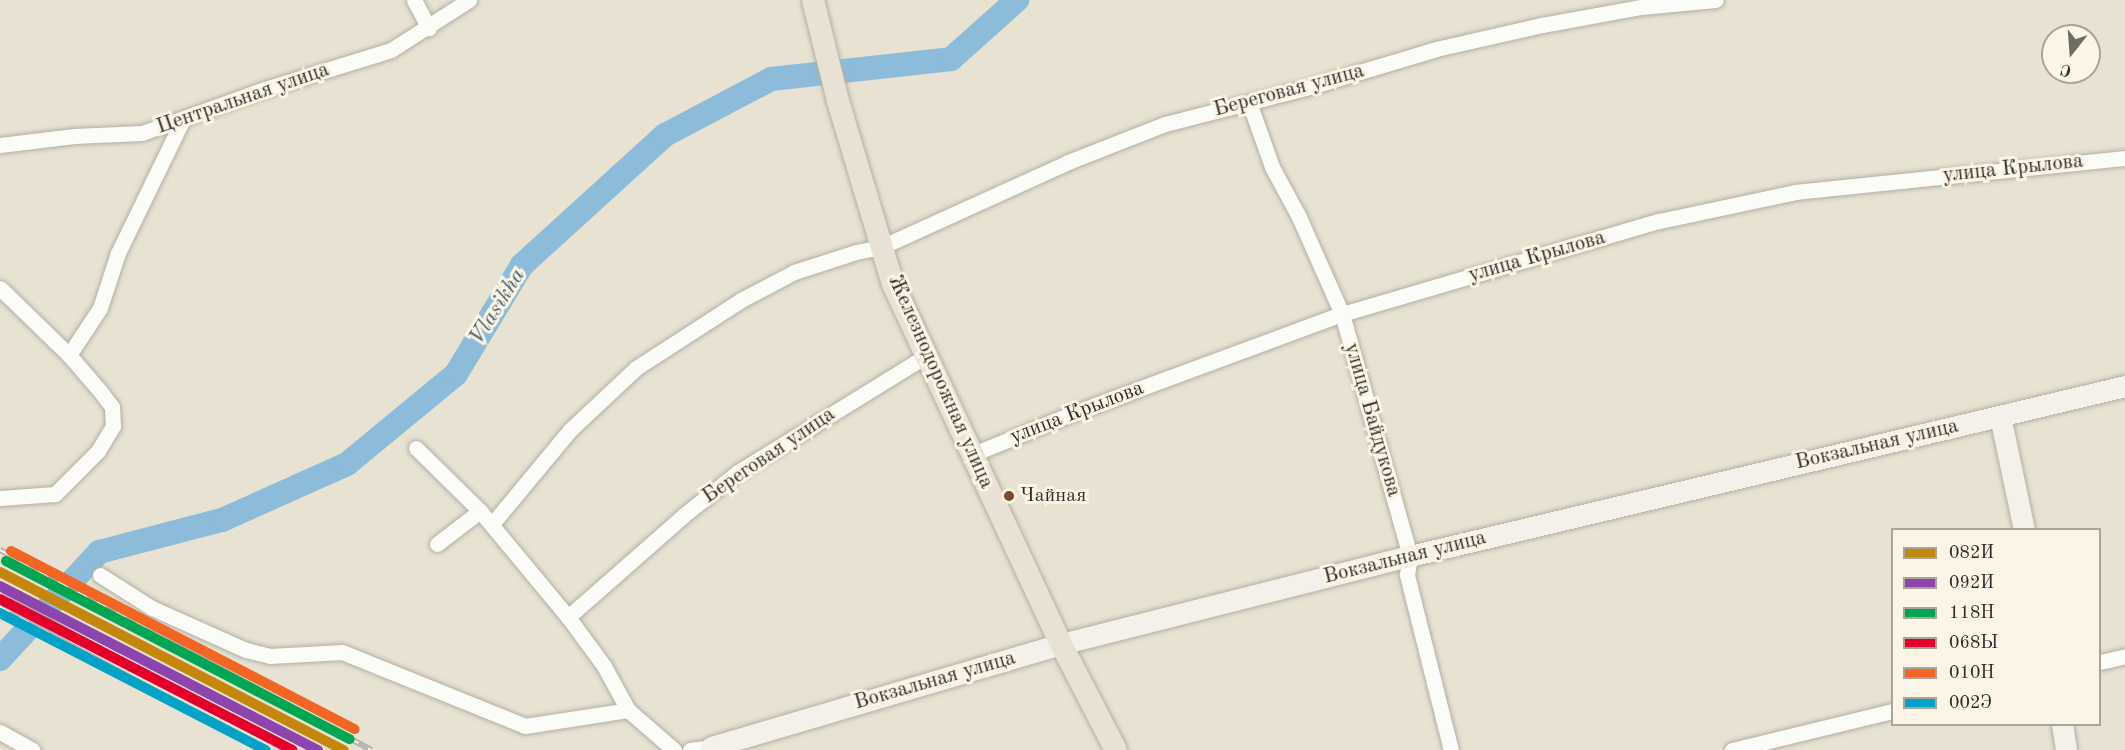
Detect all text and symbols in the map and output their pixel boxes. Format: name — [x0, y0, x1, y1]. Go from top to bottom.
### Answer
north arrow — [2041, 24, 2101, 84]
street label: Центральная улица — [153, 58, 333, 140]
street label: Береговая улица — [1211, 59, 1367, 123]
text: С — [2059, 60, 2074, 78]
street label: улица Крылова — [1942, 149, 2084, 189]
street label: улица Крылова — [1466, 225, 1608, 289]
water label: Vlasikha — [464, 264, 532, 350]
street label: Железнодорожная улица — [882, 271, 998, 493]
street label: улица Байдукова — [1338, 340, 1406, 500]
street label: улица Крылова — [1007, 376, 1147, 450]
street label: Береговая улица — [698, 402, 840, 510]
street label: Вокзальная улица — [1793, 414, 1961, 476]
place label: Чайная — [1020, 484, 1087, 508]
marker: Чайная — [1003, 490, 1015, 502]
street label: Вокзальная улица — [1321, 526, 1489, 590]
legend — [1891, 528, 2101, 726]
text: 082И — [1949, 544, 1994, 562]
text: 092И — [1949, 574, 1994, 592]
text: 118Н — [1949, 604, 1995, 622]
text: 068Ы — [1949, 634, 1998, 652]
street label: Вокзальная улица — [851, 646, 1019, 716]
text: 010Н — [1949, 664, 1995, 682]
text: 002Э — [1949, 694, 1992, 712]

